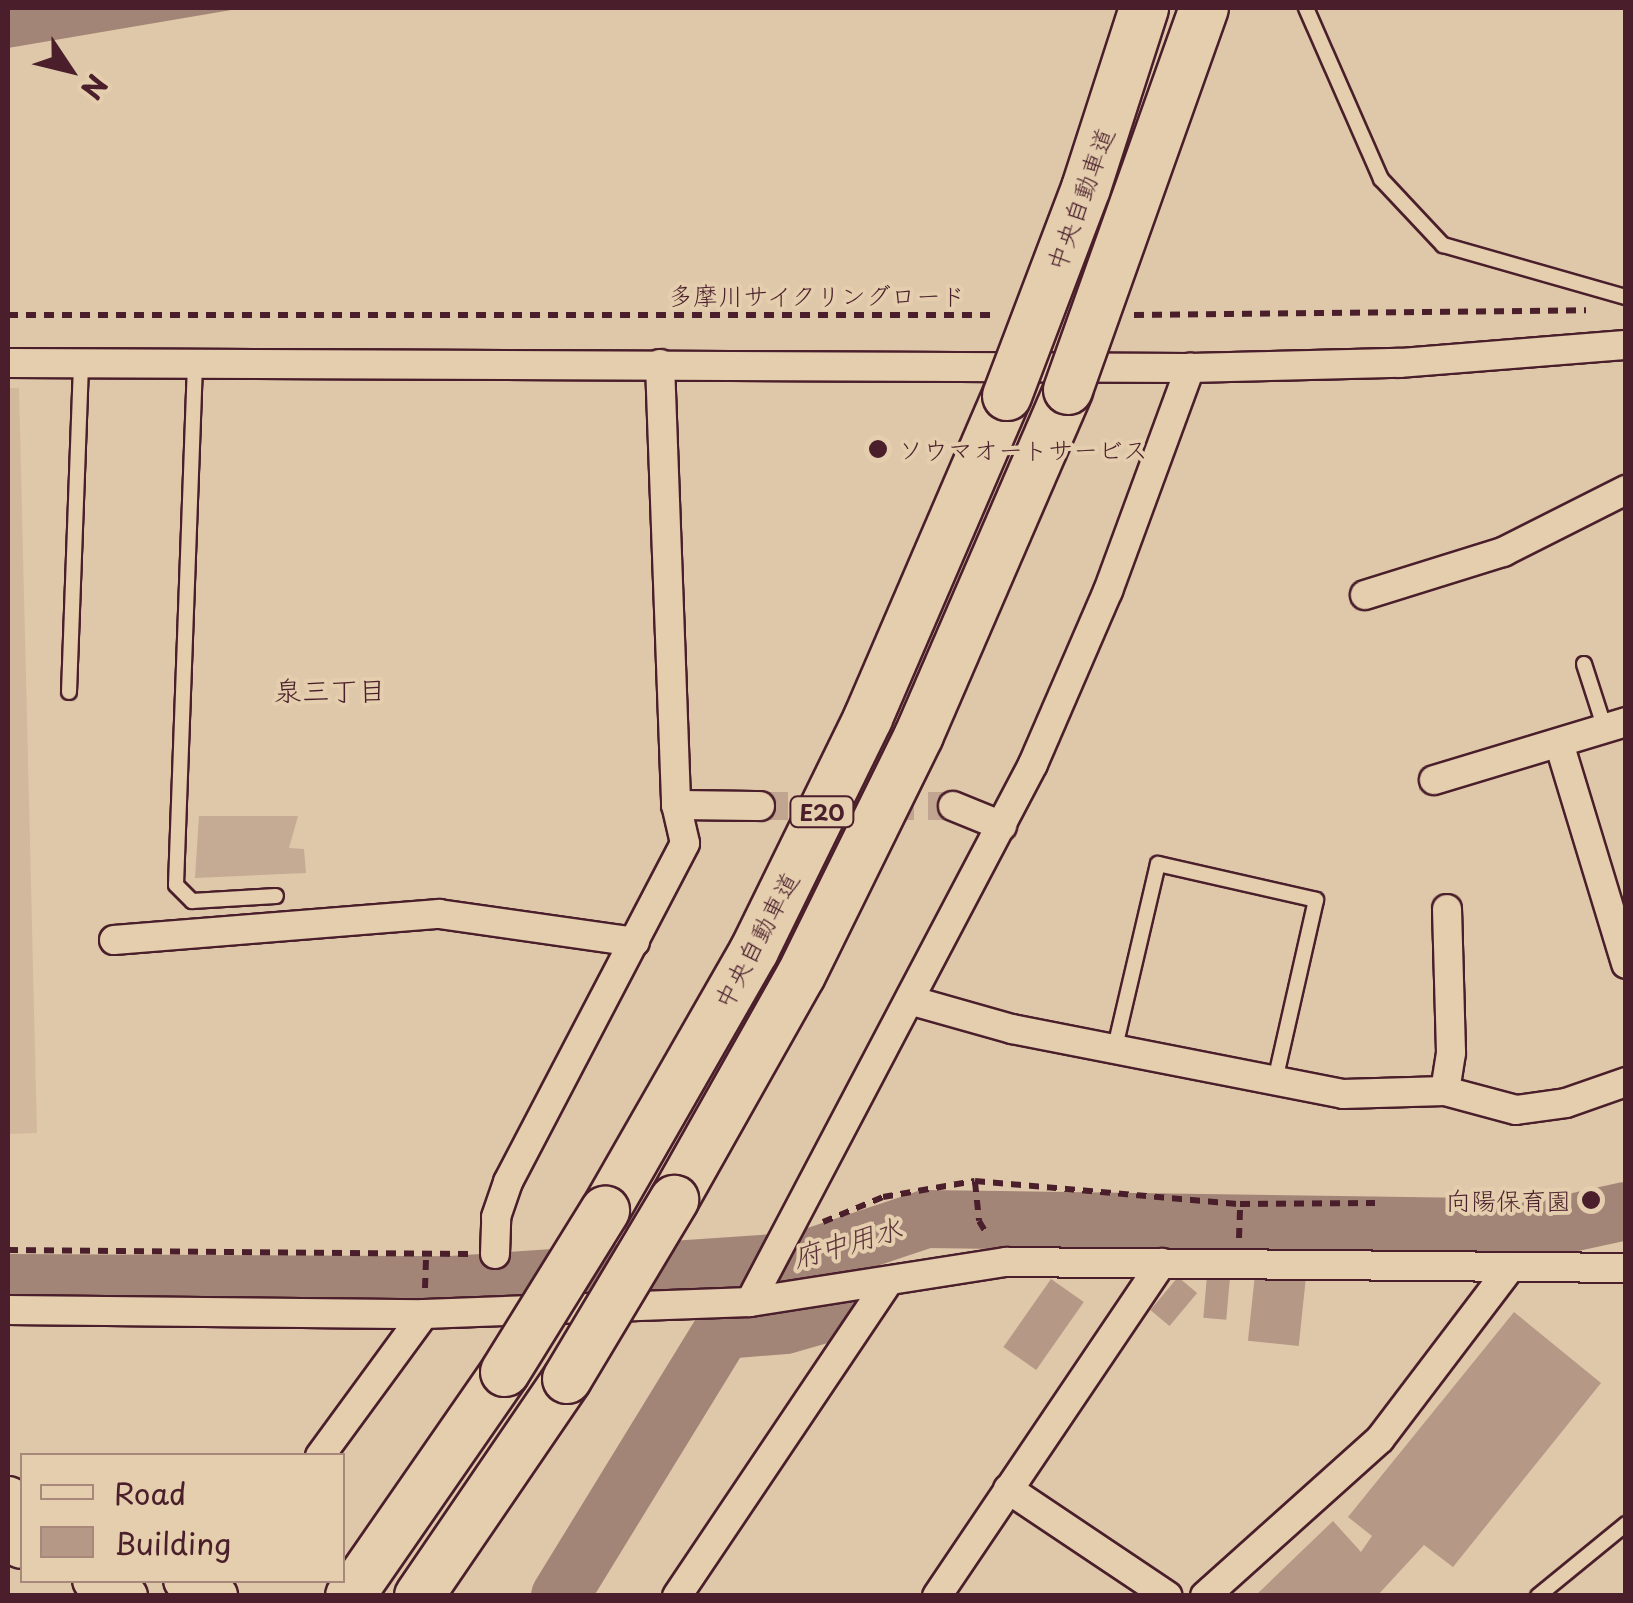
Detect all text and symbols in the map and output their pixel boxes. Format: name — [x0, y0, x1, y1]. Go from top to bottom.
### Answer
north arrow — [20, 20, 120, 120]
text: N — [71, 66, 119, 109]
street label: 中央自動車道 — [1040, 123, 1120, 275]
street label: 多摩川サイクリングロード — [667, 280, 967, 310]
place label: ソウマオートサービス — [898, 434, 1148, 464]
marker: ソウマオートサービス — [867, 438, 889, 460]
district label: 泉三丁目 — [274, 673, 386, 707]
road number: E20 — [787, 795, 857, 829]
street label: 中央自動車道 — [708, 867, 804, 1013]
place label: 向陽保育園 — [1446, 1185, 1571, 1215]
marker: 向陽保育園 — [1580, 1189, 1602, 1211]
water label: 府中用水 — [789, 1210, 905, 1274]
legend — [20, 1453, 345, 1583]
text: Road — [114, 1470, 187, 1515]
text: Building — [114, 1520, 231, 1565]

